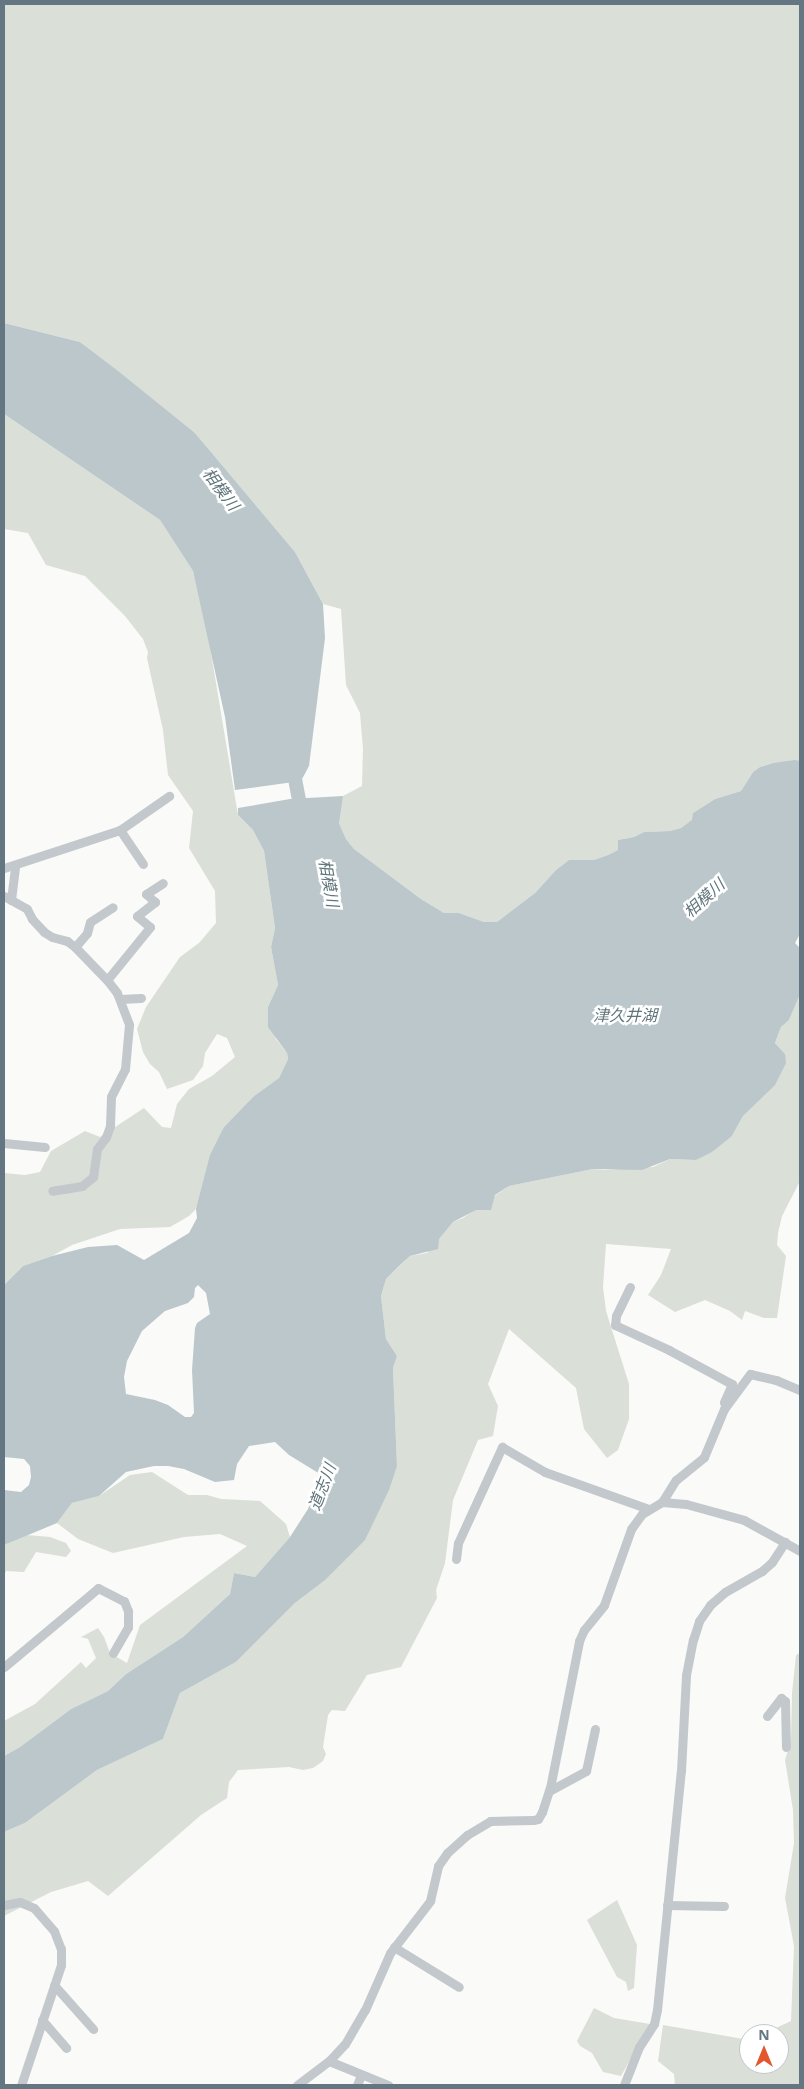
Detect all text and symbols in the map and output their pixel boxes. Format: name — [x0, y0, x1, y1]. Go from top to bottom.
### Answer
water label: 相模川 — [199, 464, 243, 514]
water label: 相模川 — [315, 858, 343, 908]
water label: 相模川 — [680, 875, 728, 921]
water label: 津久井湖 — [593, 1005, 657, 1025]
water label: 道志川 — [304, 1461, 340, 1513]
north arrow — [739, 2024, 789, 2074]
text: N — [758, 2025, 770, 2044]

